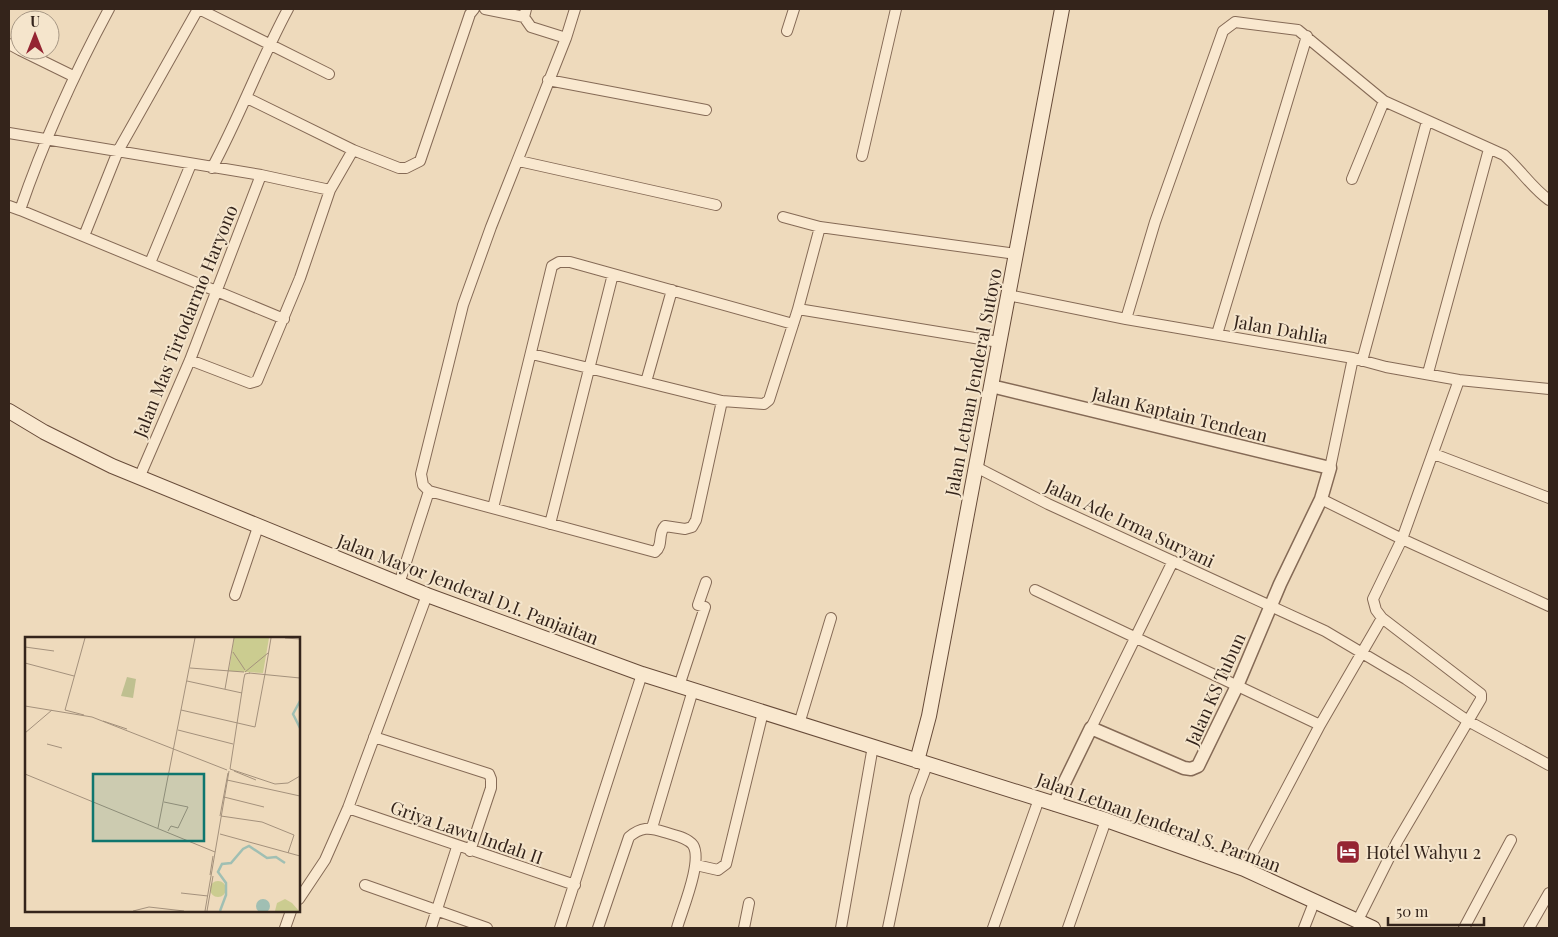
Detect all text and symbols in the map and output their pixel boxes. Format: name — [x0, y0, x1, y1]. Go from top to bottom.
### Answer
north arrow — [10, 10, 60, 60]
text: U — [30, 12, 40, 31]
street label: Jalan Mas Tirtodarmo Haryono — [127, 201, 243, 442]
street label: Jalan Letnan Jenderal Sutoyo — [939, 266, 1007, 499]
street label: Jalan Dahlia — [1231, 309, 1330, 349]
street label: Jalan Kaptain Tendean — [1089, 380, 1270, 447]
street label: Jalan Ade Irma Suryani — [1041, 473, 1218, 573]
street label: Jalan Mayor Jenderal D.I. Panjaitan — [333, 528, 602, 650]
street label: Jalan KS Tubun — [1179, 629, 1251, 750]
inset map — [25, 637, 300, 912]
street label: Jalan Letnan Jenderal S. Parman — [1033, 766, 1285, 878]
street label: Griya Lawu Indah II — [387, 795, 547, 869]
hotel icon: Hotel Wahyu 2 — [1335, 839, 1361, 865]
place label: Hotel Wahyu 2 — [1366, 840, 1481, 864]
scale bar — [1388, 894, 1484, 926]
text: 50 m — [1396, 901, 1429, 921]

